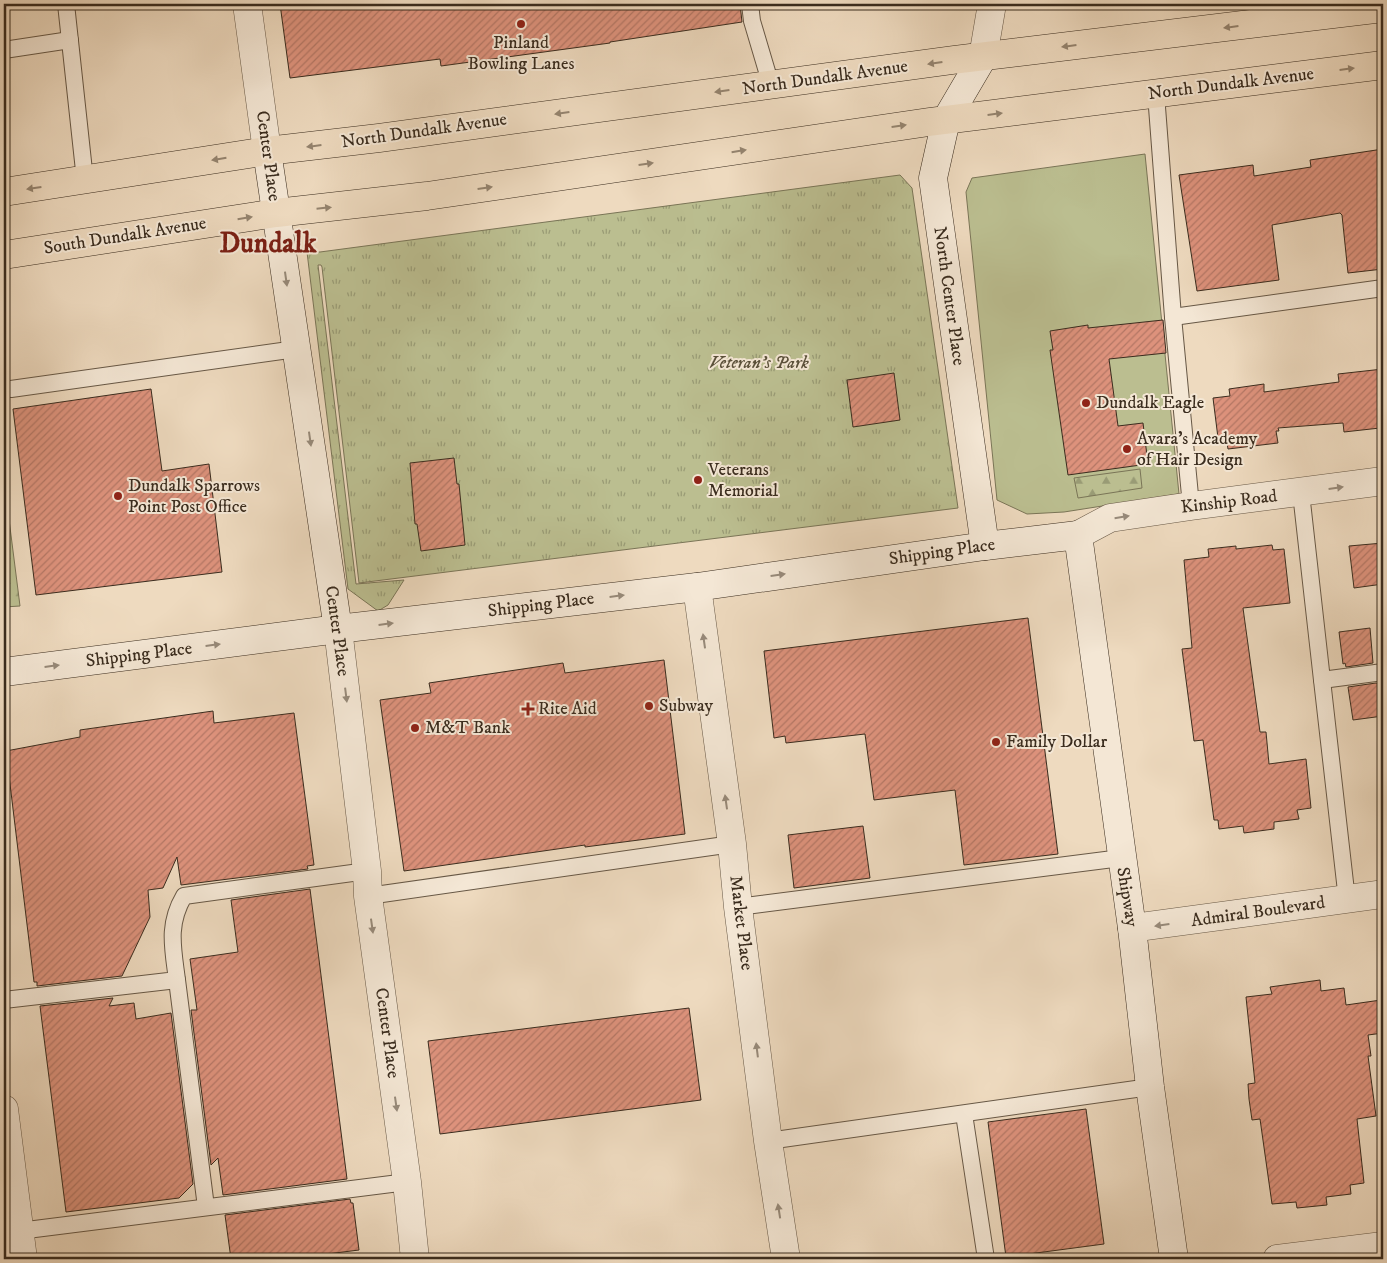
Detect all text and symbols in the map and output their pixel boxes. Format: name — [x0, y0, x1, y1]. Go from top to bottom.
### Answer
marker: Pinland Bowling Lanes — [515, 18, 527, 30]
one-way arrow — [1222, 23, 1238, 31]
place label: Pinland Bowling Lanes — [468, 32, 574, 75]
one-way arrow — [1061, 42, 1077, 50]
street label: North Dundalk Avenue — [741, 55, 909, 101]
one-way arrow — [927, 59, 943, 67]
street label: North Dundalk Avenue — [1147, 63, 1315, 105]
one-way arrow — [1339, 65, 1355, 73]
one-way arrow — [713, 87, 729, 95]
street label: North Dundalk Avenue — [340, 108, 508, 154]
street label: Center Place — [251, 109, 285, 203]
one-way arrow — [554, 109, 570, 117]
one-way arrow — [987, 110, 1003, 118]
one-way arrow — [892, 122, 908, 130]
one-way arrow — [306, 142, 322, 150]
one-way arrow — [731, 146, 747, 154]
one-way arrow — [211, 155, 227, 163]
one-way arrow — [638, 160, 654, 168]
one-way arrow — [478, 183, 494, 191]
one-way arrow — [26, 184, 42, 192]
one-way arrow — [316, 204, 332, 212]
street label: South Dundalk Avenue — [42, 212, 208, 260]
one-way arrow — [237, 214, 253, 222]
street label: North Center Place — [928, 225, 970, 367]
district label: Dundalk — [219, 226, 318, 261]
one-way arrow — [282, 271, 290, 287]
park label: Veteran's Park — [709, 352, 809, 374]
place label: Dundalk Eagle — [1096, 392, 1204, 414]
marker: Dundalk Eagle — [1080, 397, 1092, 409]
place label: Avara's Academy of Hair Design — [1137, 428, 1258, 471]
one-way arrow — [306, 432, 314, 448]
marker: Avara's Academy of Hair Design — [1121, 443, 1133, 455]
place label: Veterans Memorial — [707, 459, 779, 502]
marker: Veterans Memorial — [692, 474, 704, 486]
place label: Dundalk Sparrows Point Post Office — [128, 475, 260, 518]
one-way arrow — [1328, 484, 1344, 492]
street label: Kinship Road — [1180, 485, 1278, 519]
marker: Dundalk Sparrows Point Post Office — [112, 490, 124, 502]
one-way arrow — [1115, 512, 1131, 520]
street label: Shipping Place — [888, 534, 996, 570]
one-way arrow — [771, 571, 787, 579]
street label: Center Place — [320, 584, 354, 678]
street label: Shipping Place — [487, 588, 595, 622]
one-way arrow — [609, 592, 625, 600]
one-way arrow — [379, 620, 395, 628]
one-way arrow — [700, 633, 708, 649]
street label: Shipping Place — [85, 638, 193, 672]
one-way arrow — [206, 641, 222, 649]
one-way arrow — [44, 662, 60, 670]
one-way arrow — [342, 687, 350, 703]
place label: Subway — [659, 695, 714, 717]
place label: Rite Aid — [538, 698, 597, 720]
marker: Subway — [643, 700, 655, 712]
marker: Rite Aid — [522, 703, 534, 715]
place label: M&T Bank — [425, 717, 510, 739]
marker: M&T Bank — [409, 722, 421, 734]
place label: Family Dollar — [1006, 731, 1107, 753]
marker: Family Dollar — [990, 736, 1002, 748]
one-way arrow — [722, 794, 730, 810]
street label: Shipway — [1111, 866, 1143, 929]
street label: Market Place — [724, 874, 758, 972]
street label: Admiral Boulevard — [1190, 892, 1326, 932]
one-way arrow — [368, 918, 376, 934]
one-way arrow — [1153, 921, 1169, 929]
street label: Center Place — [370, 986, 404, 1080]
one-way arrow — [753, 1042, 761, 1058]
one-way arrow — [393, 1097, 401, 1113]
one-way arrow — [775, 1203, 783, 1219]

